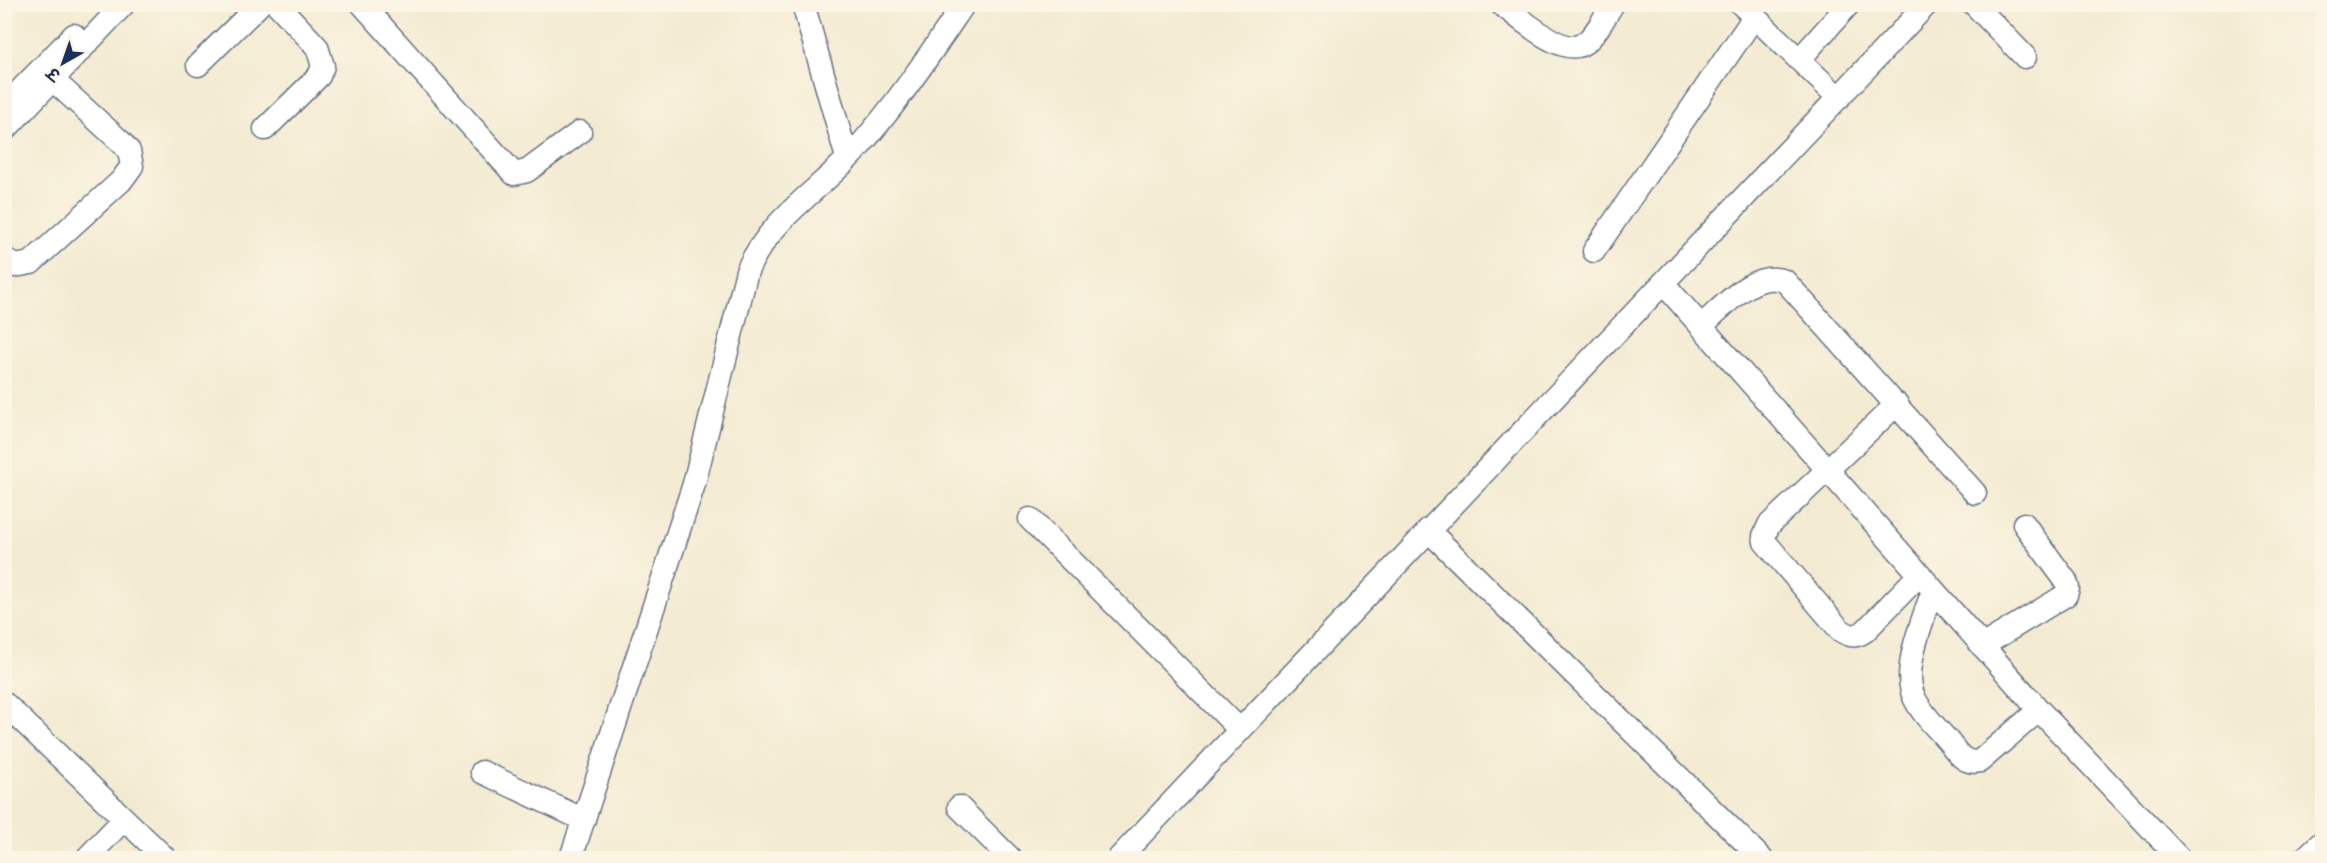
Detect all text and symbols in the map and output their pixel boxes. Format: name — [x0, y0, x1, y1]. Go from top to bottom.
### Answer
north arrow — [33, 33, 93, 93]
text: उ — [42, 61, 67, 87]

